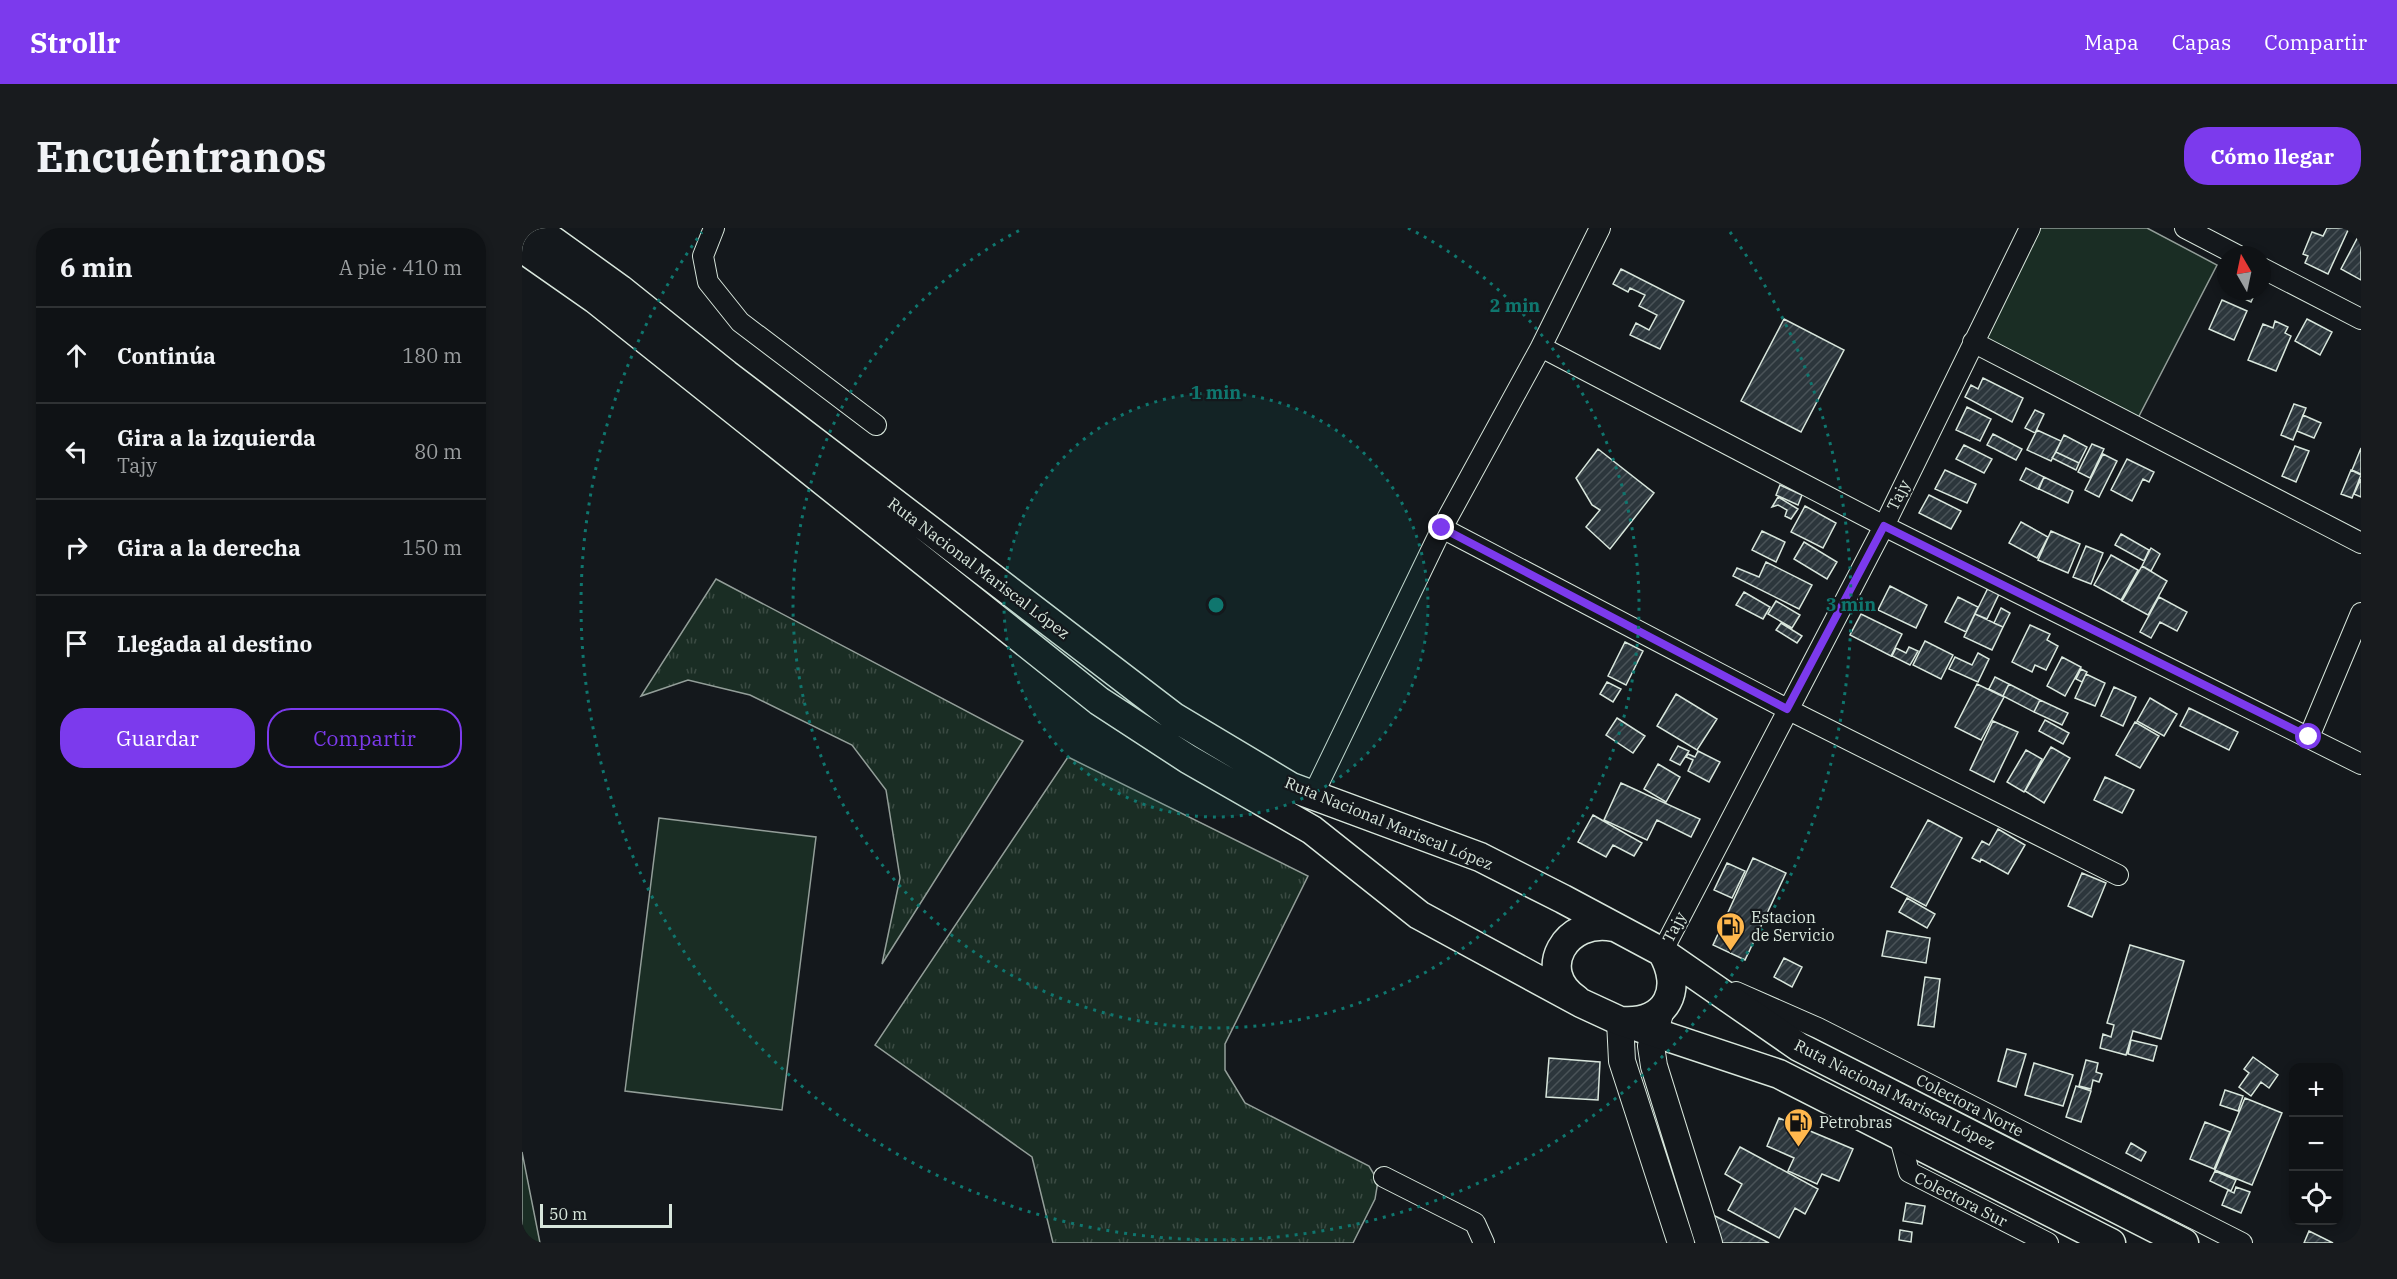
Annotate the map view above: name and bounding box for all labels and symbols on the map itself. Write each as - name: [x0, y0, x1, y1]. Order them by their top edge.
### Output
- north arrow: [2217, 246, 2271, 300]
- text: 2 min: [1490, 294, 1540, 317]
- text: 1 min: [1191, 381, 1241, 404]
- street label: Tajy: [1882, 476, 1914, 514]
- street label: Ruta Nacional Mariscal López: [884, 493, 1074, 643]
- route end: [1428, 514, 1454, 540]
- text: 3 min: [1826, 593, 1876, 616]
- centre of rings: [1206, 595, 1226, 615]
- route start: [2295, 723, 2321, 749]
- street label: Ruta Nacional Mariscal López: [1282, 772, 1496, 874]
- place label: Estacion de Servicio: [1751, 907, 1834, 945]
- street label: Tajy: [1658, 908, 1690, 946]
- fuel station icon: Estacion de Servicio: [1714, 910, 1746, 952]
- street label: Ruta Nacional Mariscal López: [1791, 1035, 1999, 1153]
- street label: Colectora Norte: [1913, 1069, 2027, 1141]
- fuel station icon: Petrobras: [1782, 1106, 1814, 1148]
- place label: Petrobras: [1819, 1112, 1892, 1132]
- street label: Colectora Sur: [1911, 1167, 2011, 1231]
- scale bar: [540, 1201, 672, 1228]

